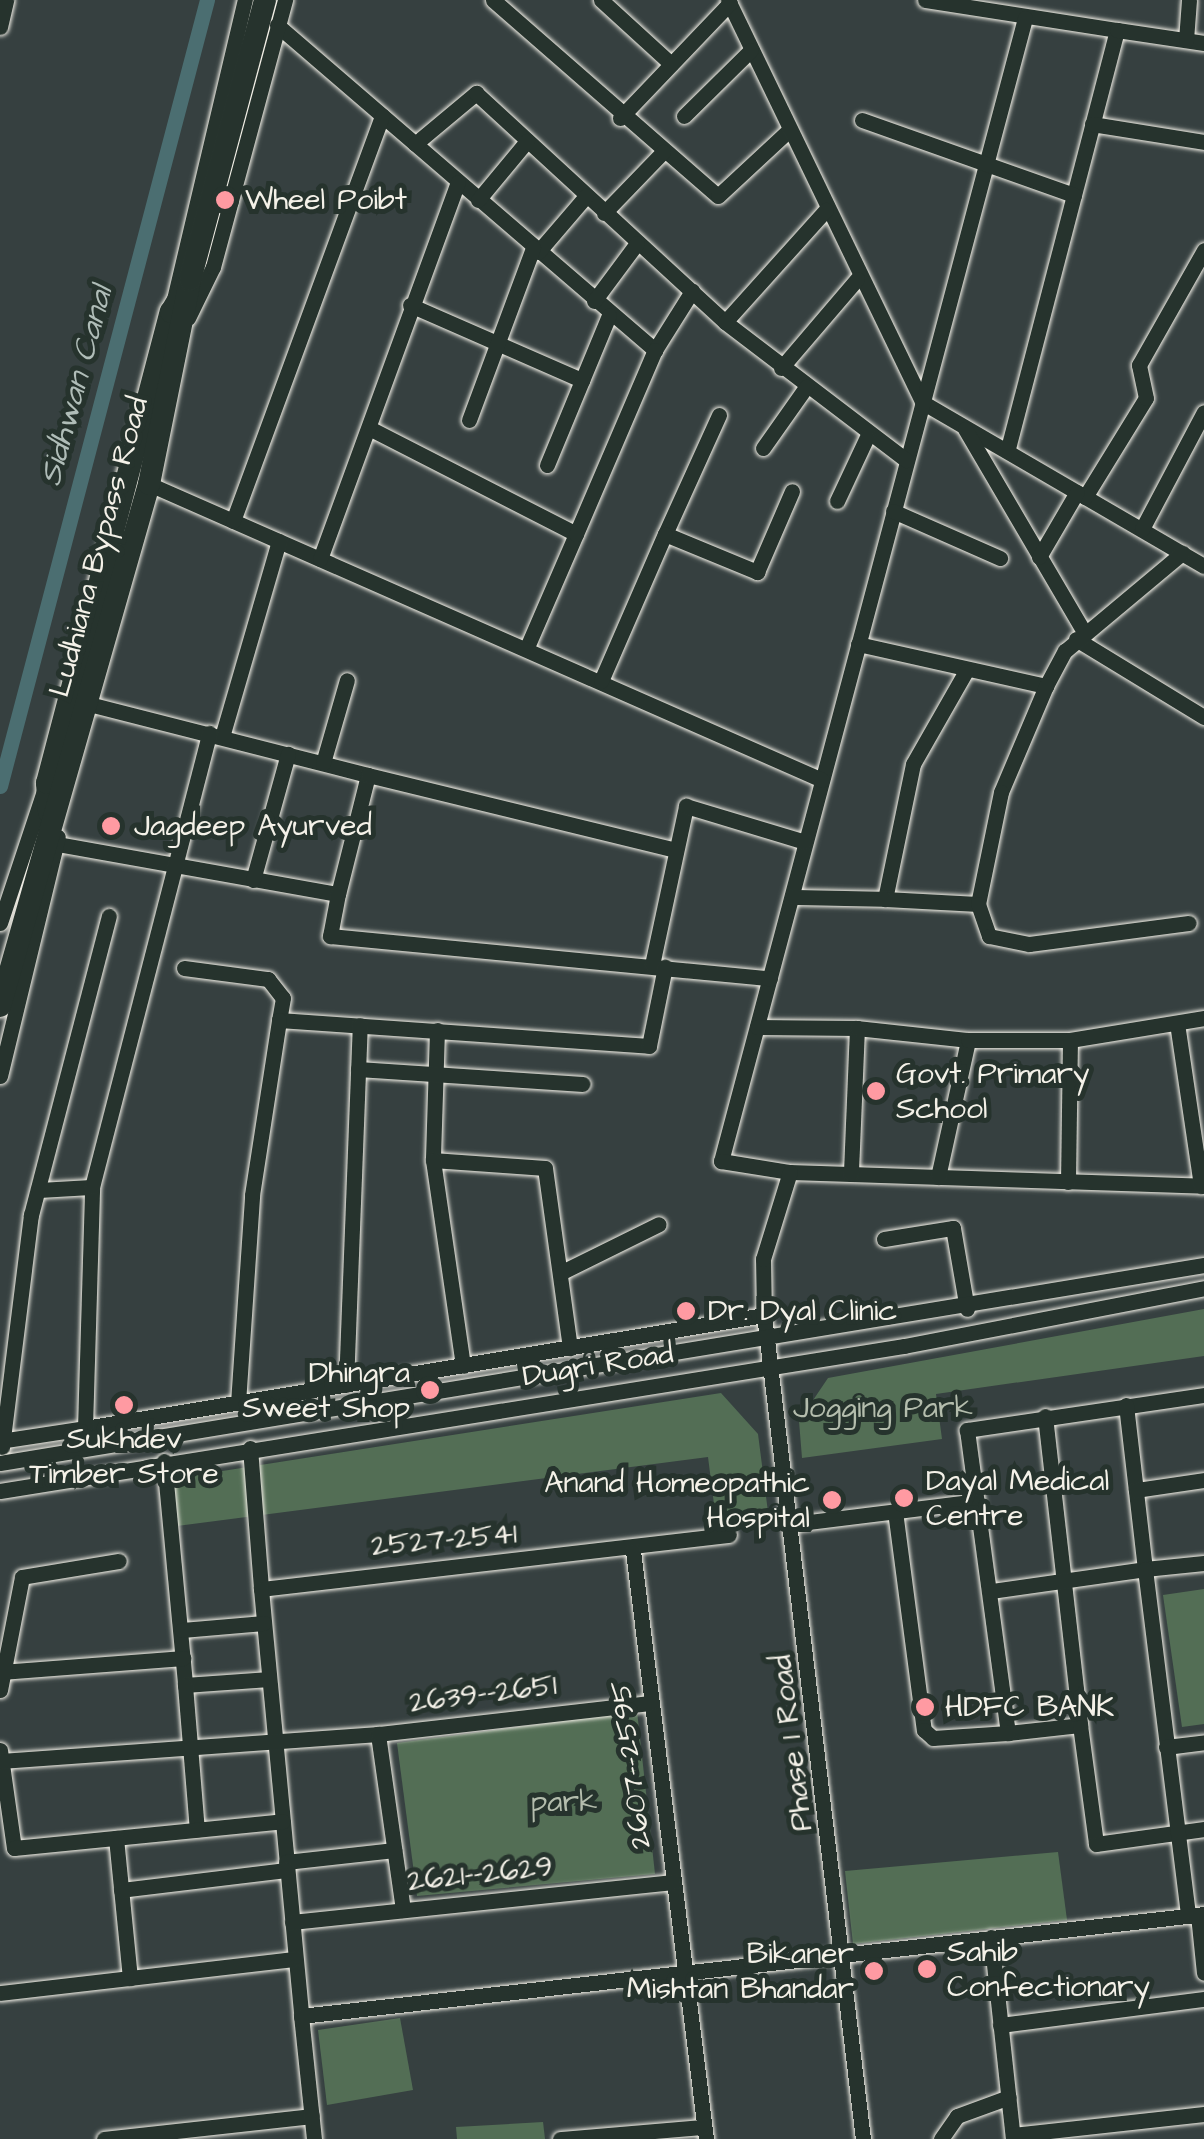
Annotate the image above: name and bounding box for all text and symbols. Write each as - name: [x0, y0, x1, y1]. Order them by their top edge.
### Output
- place label: Wheel Poibt: [245, 182, 407, 218]
- marker: Wheel Poibt: [214, 189, 236, 211]
- water label: Sidhwan Canal: [32, 282, 122, 490]
- street label: Ludhiana Bypass Road: [42, 393, 156, 701]
- place label: Jagdeep Ayurved: [134, 808, 372, 844]
- marker: Jagdeep Ayurved: [98, 813, 124, 839]
- place label: Govt. Primary School: [896, 1056, 1089, 1126]
- marker: Govt. Primary School: [865, 1080, 887, 1102]
- place label: Dr. Dyal Clinic: [708, 1293, 897, 1329]
- marker: Dr. Dyal Clinic: [673, 1298, 699, 1324]
- street label: Dugri Road: [520, 1335, 676, 1395]
- place label: Dhingra Sweet Shop: [242, 1355, 410, 1426]
- marker: Dhingra Sweet Shop: [419, 1379, 441, 1401]
- park label: Jogging Park: [793, 1390, 973, 1426]
- marker: Sukhdev Timber Store: [113, 1394, 135, 1416]
- place label: Sukhdev Timber Store: [29, 1421, 219, 1492]
- place label: Dayal Medical Centre: [926, 1463, 1109, 1534]
- place label: Anand Homeopathic Hospital: [544, 1465, 810, 1536]
- marker: Dayal Medical Centre: [891, 1485, 917, 1511]
- marker: Anand Homeopathic Hospital: [819, 1487, 845, 1513]
- street label: 2527-2541: [370, 1516, 518, 1564]
- street label: Phase 1 Road: [763, 1653, 821, 1833]
- street label: 2639--2651: [407, 1667, 559, 1721]
- street label: 2607--2595: [603, 1679, 659, 1851]
- place label: HDFC BANK: [945, 1689, 1114, 1725]
- marker: HDFC BANK: [914, 1696, 936, 1718]
- park label: park: [531, 1784, 597, 1820]
- street label: 2621--2629: [406, 1848, 554, 1900]
- place label: Sahib Confectionary: [947, 1934, 1150, 2004]
- place label: Bikaner Mishtan Bhandar: [627, 1936, 854, 2006]
- marker: Sahib Confectionary: [916, 1958, 938, 1980]
- marker: Bikaner Mishtan Bhandar: [863, 1960, 885, 1982]

